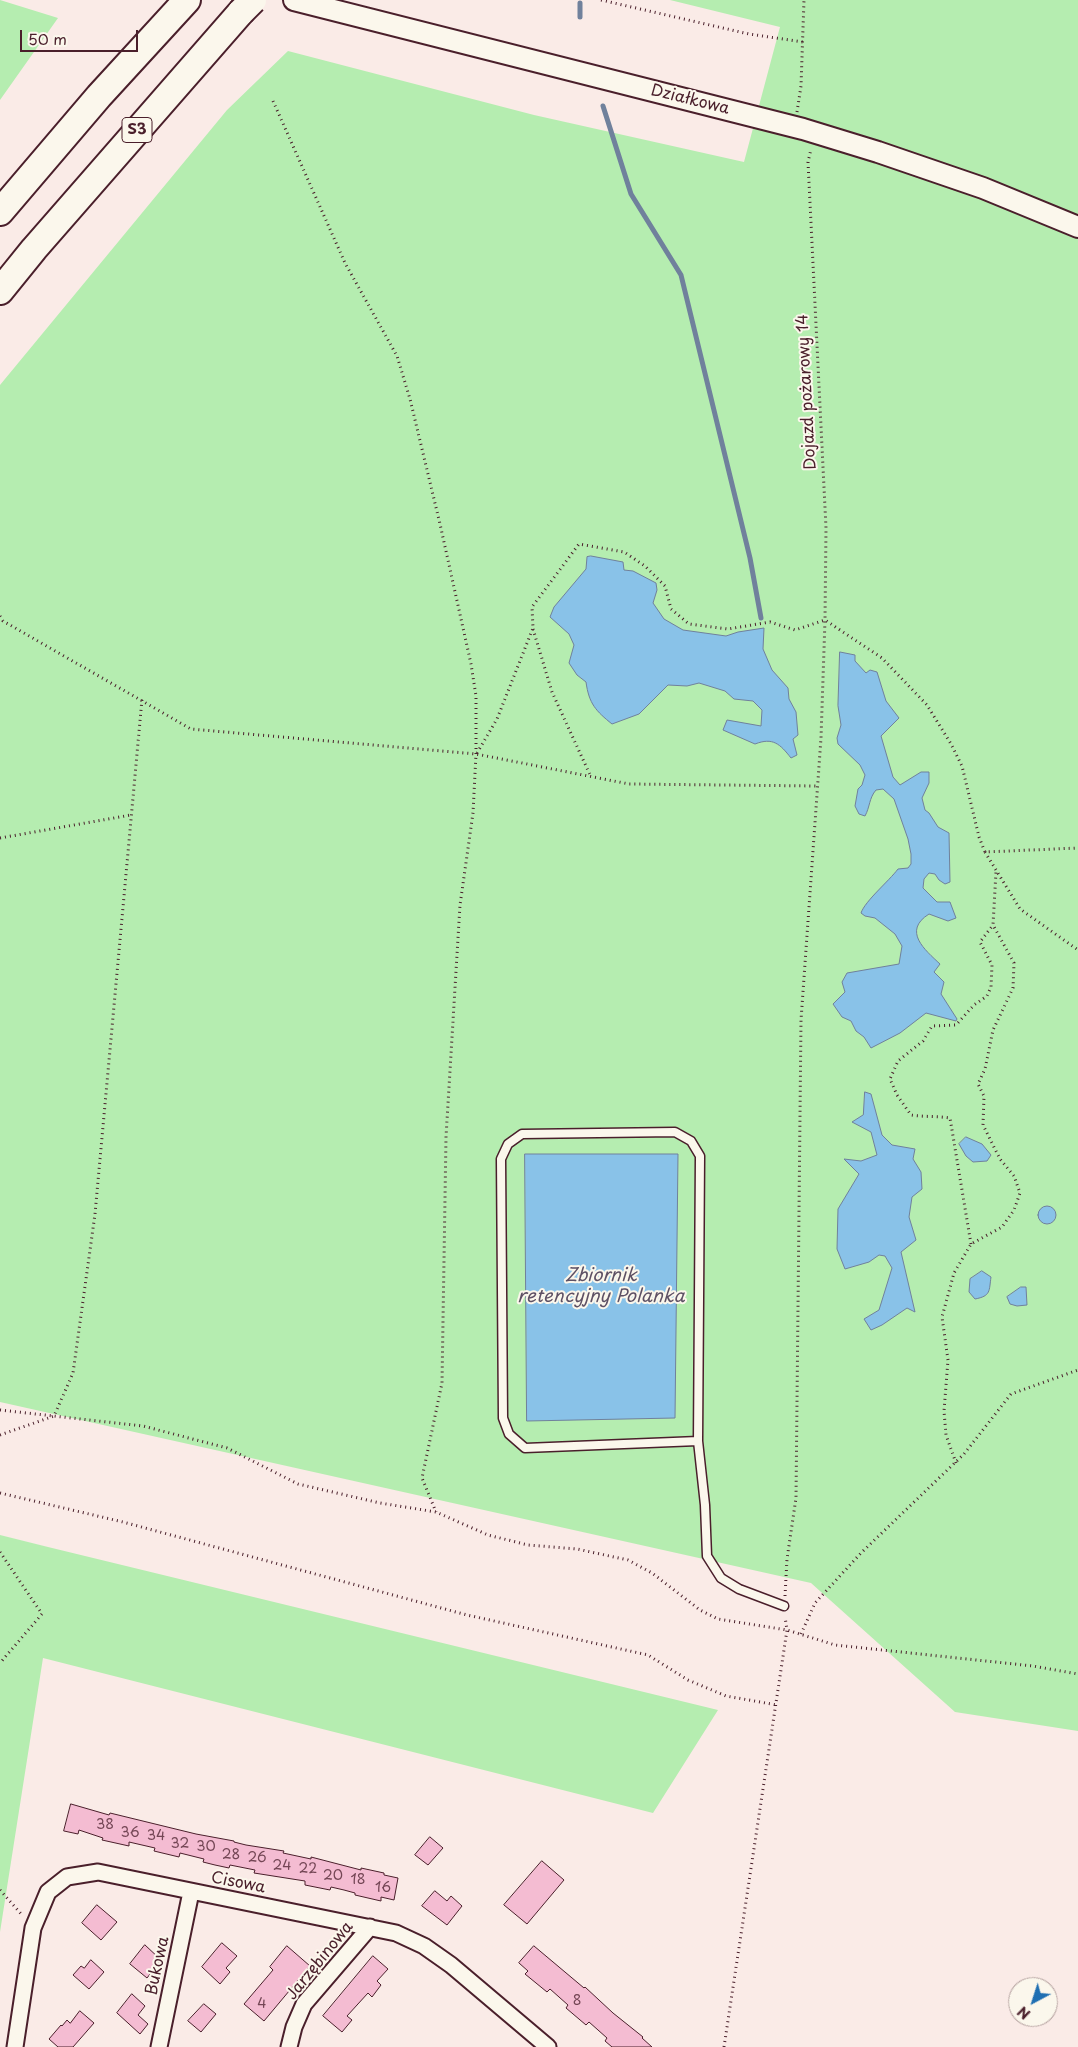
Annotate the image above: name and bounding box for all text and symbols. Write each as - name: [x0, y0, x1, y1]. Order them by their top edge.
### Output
- scale bar: [22, 20, 140, 52]
- text: 50 m: [28, 27, 67, 50]
- street label: Działkowa: [649, 81, 731, 119]
- road number: S3: [122, 118, 152, 142]
- street label: Dojazd pożarowy 14: [793, 314, 821, 470]
- water label: Zbiornik retencyjny Polanka: [517, 1265, 685, 1308]
- house number: 38: [96, 1817, 114, 1833]
- house number: 36: [120, 1825, 140, 1841]
- house number: 34: [147, 1828, 165, 1844]
- house number: 32: [171, 1836, 189, 1852]
- house number: 30: [196, 1839, 216, 1855]
- house number: 28: [222, 1847, 240, 1863]
- house number: 26: [247, 1850, 267, 1866]
- house number: 24: [273, 1858, 291, 1874]
- house number: 22: [299, 1861, 317, 1877]
- street label: Cisowa: [209, 1868, 267, 1898]
- house number: 20: [323, 1868, 343, 1884]
- house number: 18: [350, 1872, 366, 1888]
- house number: 16: [375, 1880, 391, 1896]
- street label: Jarzębinowa: [283, 1918, 357, 2004]
- street label: Bukowa: [142, 1935, 174, 1997]
- north arrow: [1008, 1977, 1058, 2027]
- house number: 8: [573, 1993, 581, 2009]
- house number: 4: [257, 1996, 267, 2012]
- text: N: [1013, 2001, 1035, 2025]

